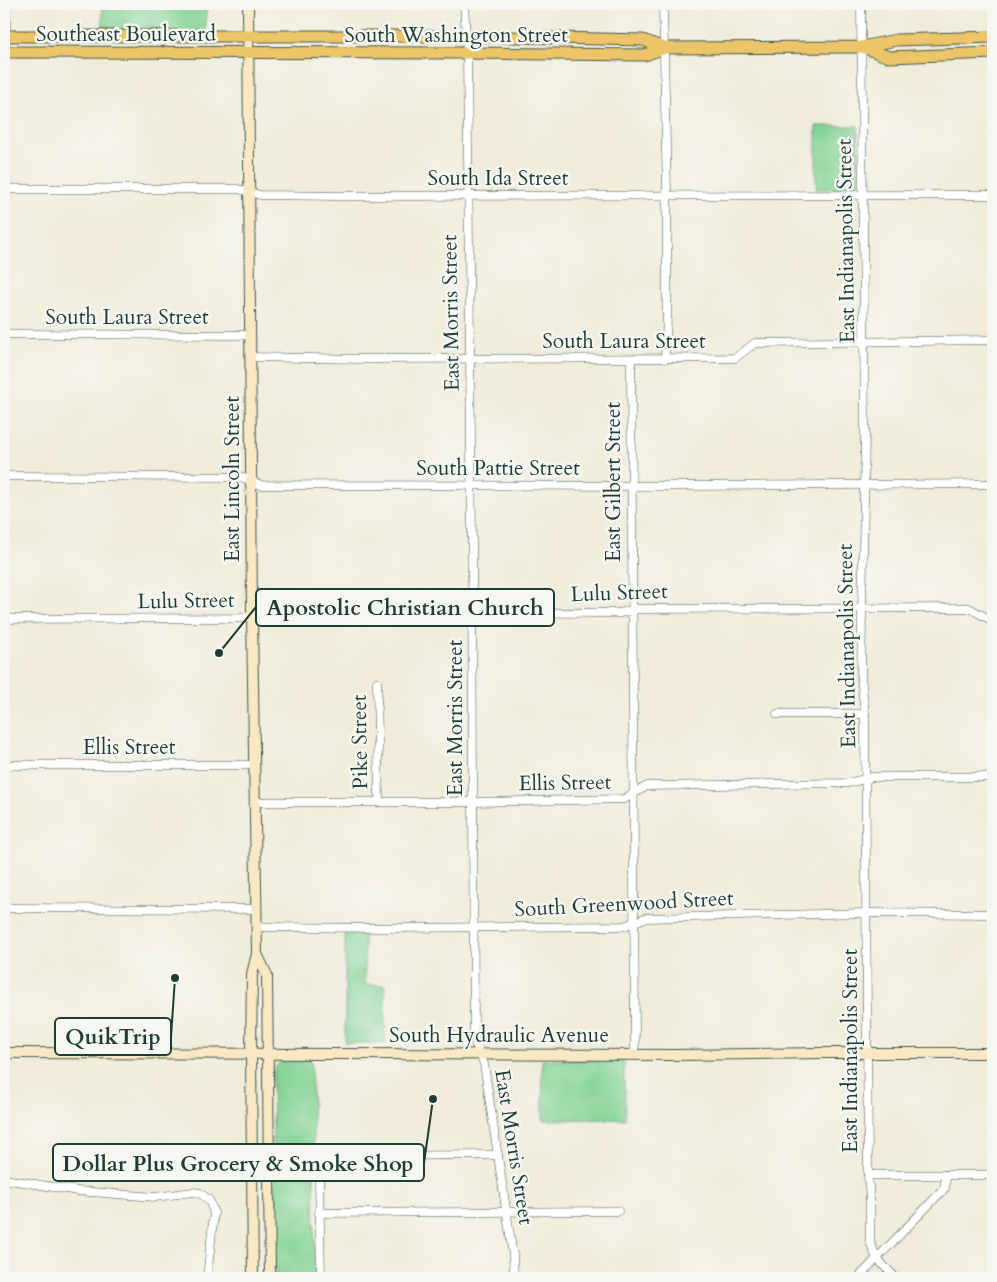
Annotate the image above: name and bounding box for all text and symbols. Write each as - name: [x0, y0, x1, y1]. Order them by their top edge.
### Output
- street label: Southeast Boulevard: [36, 20, 216, 49]
- street label: South Washington Street: [344, 21, 568, 50]
- street label: East Indianapolis Street: [830, 138, 862, 344]
- street label: South Ida Street: [428, 164, 569, 193]
- street label: East Morris Street: [435, 234, 467, 392]
- street label: South Laura Street: [45, 303, 209, 332]
- street label: South Laura Street: [542, 327, 706, 356]
- street label: East Lincoln Street: [218, 396, 247, 562]
- street label: East Gilbert Street: [599, 401, 628, 562]
- street label: South Pattie Street: [416, 454, 580, 483]
- street label: East Indianapolis Street: [831, 543, 863, 749]
- street label: Lulu Street: [570, 577, 668, 609]
- street label: Lulu Street: [137, 586, 235, 616]
- callout: Apostolic Christian Church: [256, 589, 554, 626]
- text: Apostolic Christian Church: [266, 593, 544, 623]
- street label: East Morris Street: [441, 639, 470, 796]
- street label: Pike Street: [345, 694, 375, 790]
- street label: Ellis Street: [83, 733, 176, 762]
- street label: Ellis Street: [518, 768, 612, 798]
- street label: South Greenwood Street: [514, 884, 735, 924]
- street label: East Indianapolis Street: [836, 948, 865, 1153]
- callout: QuikTrip: [55, 1018, 171, 1055]
- street label: South Hydraulic Avenue: [389, 1021, 609, 1050]
- text: QuikTrip: [65, 1022, 161, 1052]
- street label: East Morris Street: [487, 1067, 541, 1227]
- callout: Dollar Plus Grocery & Smoke Shop: [53, 1144, 424, 1181]
- text: Dollar Plus Grocery & Smoke Shop: [62, 1149, 414, 1179]

